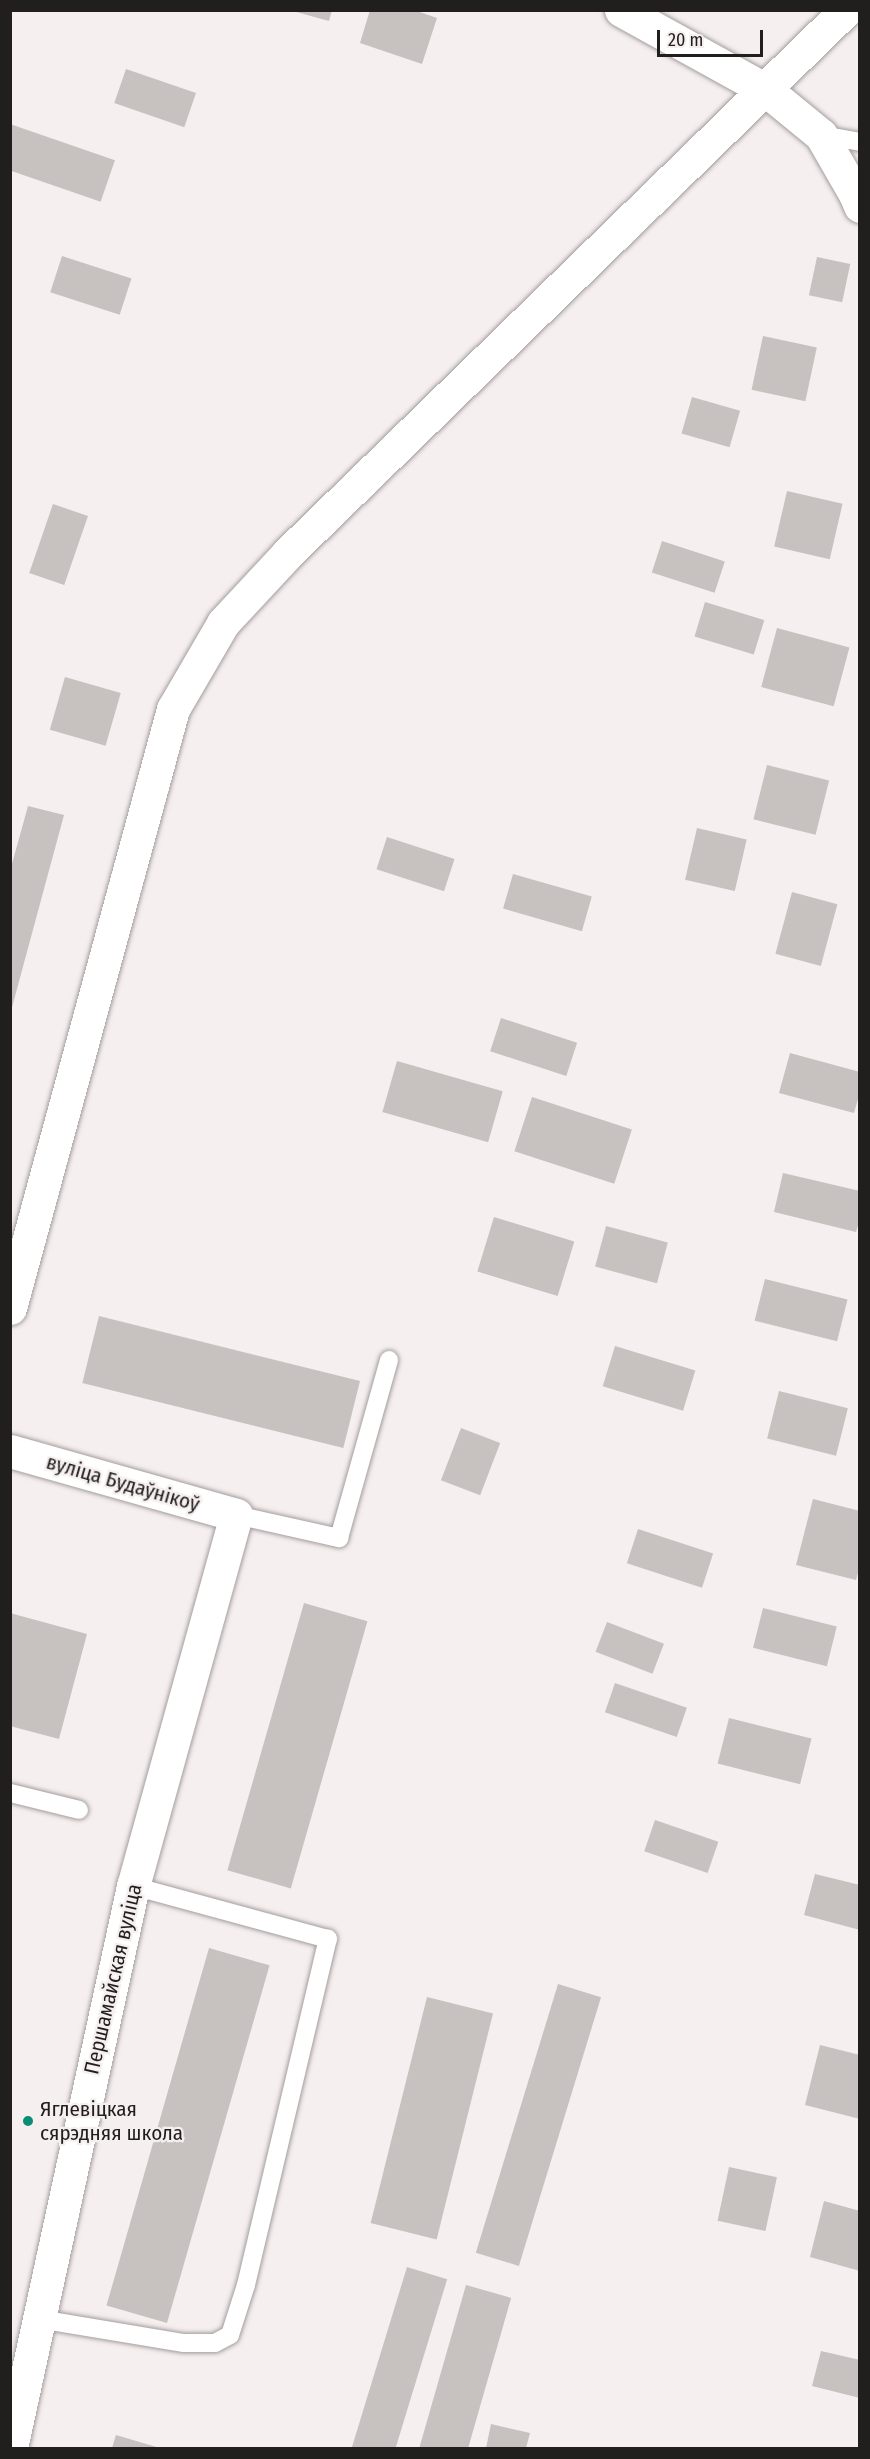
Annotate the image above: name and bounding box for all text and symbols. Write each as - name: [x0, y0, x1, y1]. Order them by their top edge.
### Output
- scale bar: [660, 18, 766, 56]
- text: 20 m: [668, 29, 703, 51]
- street label: вуліца Будаўнікоў: [43, 1449, 203, 1517]
- street label: Першамайская вуліца: [79, 1881, 147, 2077]
- place label: Яглевіцкая сярэдняя школа: [40, 2096, 183, 2146]
- marker: Яглевіцкая сярэдняя школа: [21, 2114, 35, 2128]

